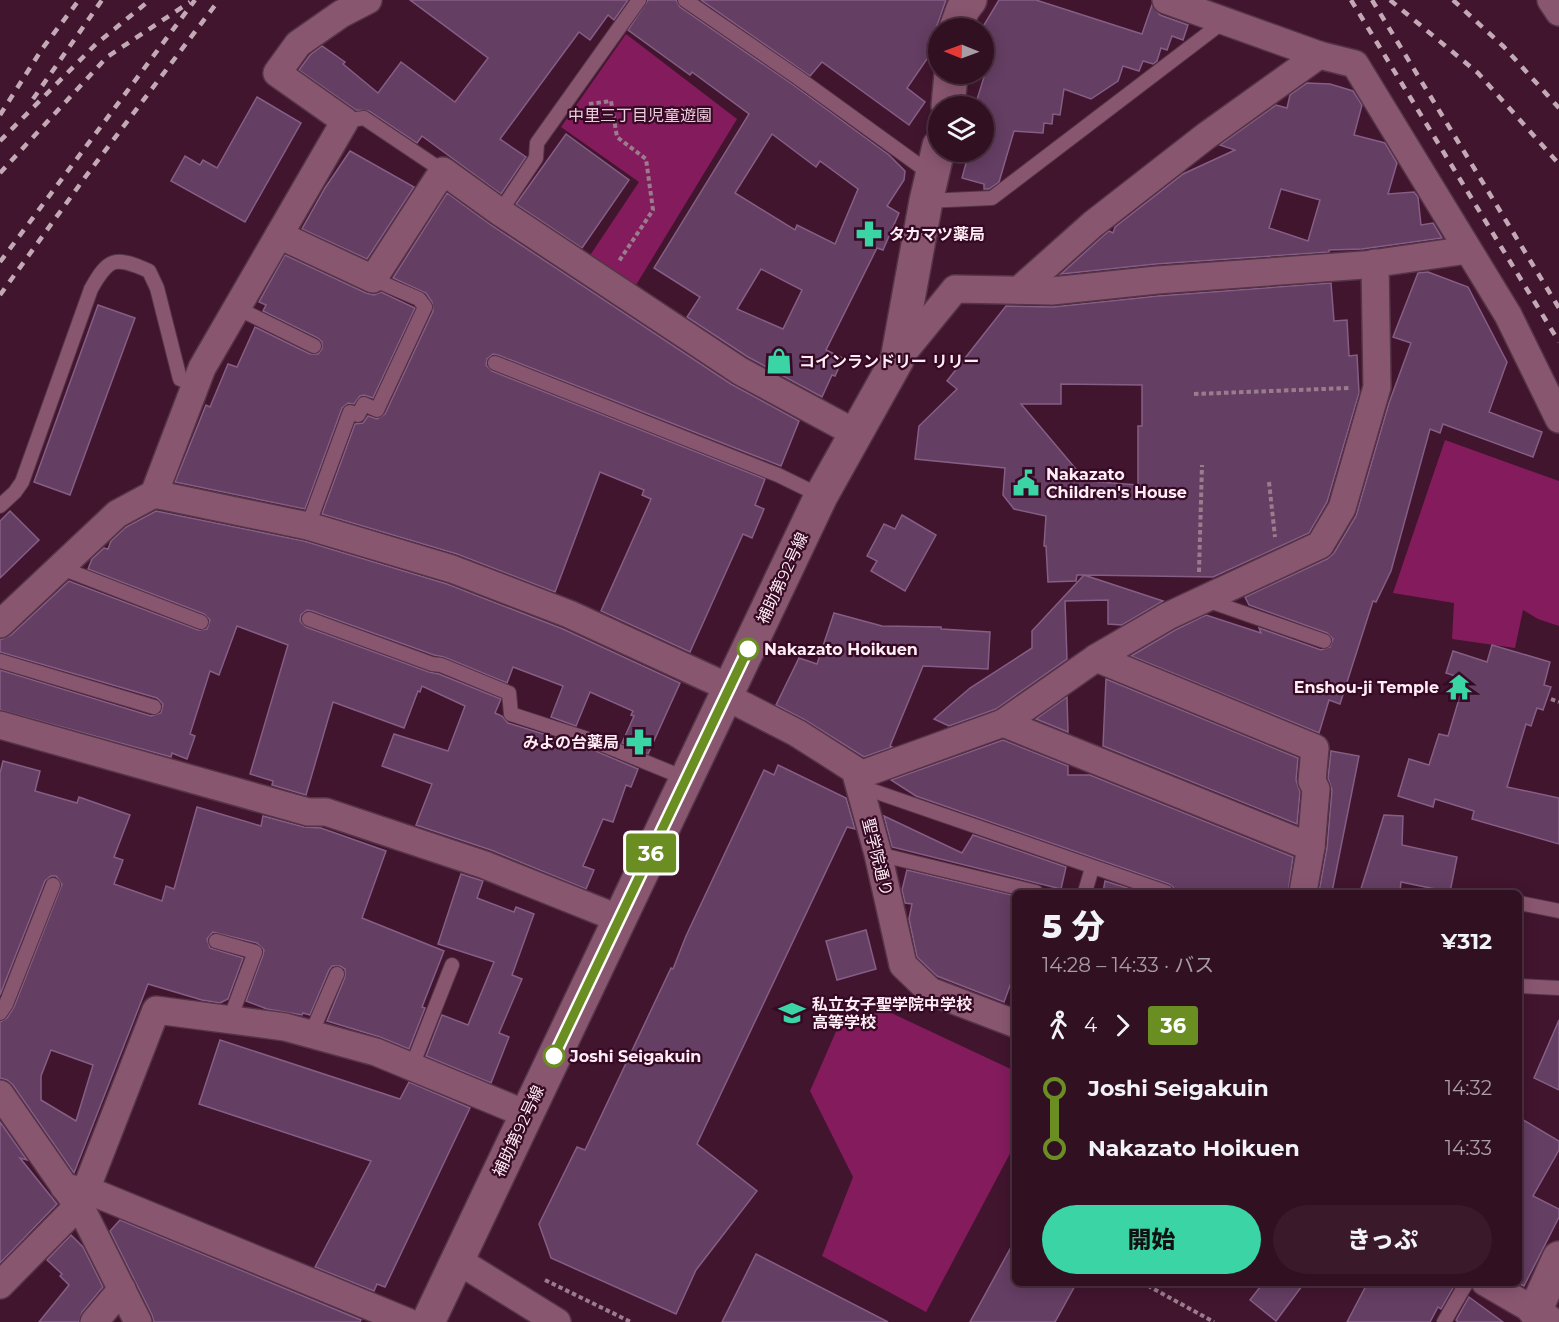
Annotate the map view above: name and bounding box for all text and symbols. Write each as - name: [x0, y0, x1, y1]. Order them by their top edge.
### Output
- north arrow: [928, 18, 994, 84]
- map controls: [928, 18, 994, 162]
- button: layers: [928, 96, 994, 162]
- park label: 中里三丁目児童遊園: [568, 106, 712, 125]
- pharmacy icon: タカマツ薬局: [854, 219, 884, 249]
- place label: タカマツ薬局: [889, 225, 985, 244]
- shop icon: コインランドリー リリー: [764, 346, 794, 376]
- place label: コインランドリー リリー: [799, 352, 980, 371]
- place label: Nakazato Children's House: [1046, 465, 1187, 502]
- public building icon: Nakazato Children's House: [1011, 468, 1041, 498]
- street label: 補助第92号線: [753, 529, 812, 627]
- marker: Nakazato Hoikuen: [737, 638, 759, 660]
- place label: Nakazato Hoikuen: [764, 640, 918, 659]
- temple icon: Enshou-ji Temple: [1444, 672, 1474, 702]
- place label: Enshou-ji Temple: [1294, 678, 1439, 697]
- pharmacy icon: みよの台薬局: [624, 727, 654, 757]
- place label: みよの台薬局: [523, 733, 619, 752]
- street label: 聖学院通り: [859, 816, 896, 898]
- line badge: 36: [624, 834, 678, 872]
- text: 36: [638, 841, 664, 866]
- text: 5 分: [1042, 906, 1105, 946]
- text: ¥312: [1441, 928, 1492, 955]
- text: 14:28 – 14:33 · バス: [1042, 953, 1214, 977]
- place label: 私立女子聖学院中学校 高等学校: [812, 995, 972, 1032]
- school or university icon: 私立女子聖学院中学校 高等学校: [777, 998, 807, 1028]
- icon: walk: [1042, 1009, 1075, 1042]
- icon: forward: [1106, 1009, 1139, 1042]
- text: 4: [1084, 1013, 1097, 1037]
- text: 36: [1160, 1013, 1186, 1038]
- marker: Joshi Seigakuin: [543, 1045, 565, 1067]
- place label: Joshi Seigakuin: [569, 1047, 701, 1066]
- text: Joshi Seigakuin: [1088, 1075, 1269, 1102]
- text: 14:32: [1445, 1076, 1492, 1100]
- street label: 補助第92号線: [489, 1082, 548, 1180]
- text: Nakazato Hoikuen: [1088, 1135, 1300, 1162]
- text: 14:33: [1445, 1136, 1492, 1160]
- button: 開始: [1042, 1205, 1261, 1274]
- button: きっぷ: [1273, 1205, 1492, 1274]

